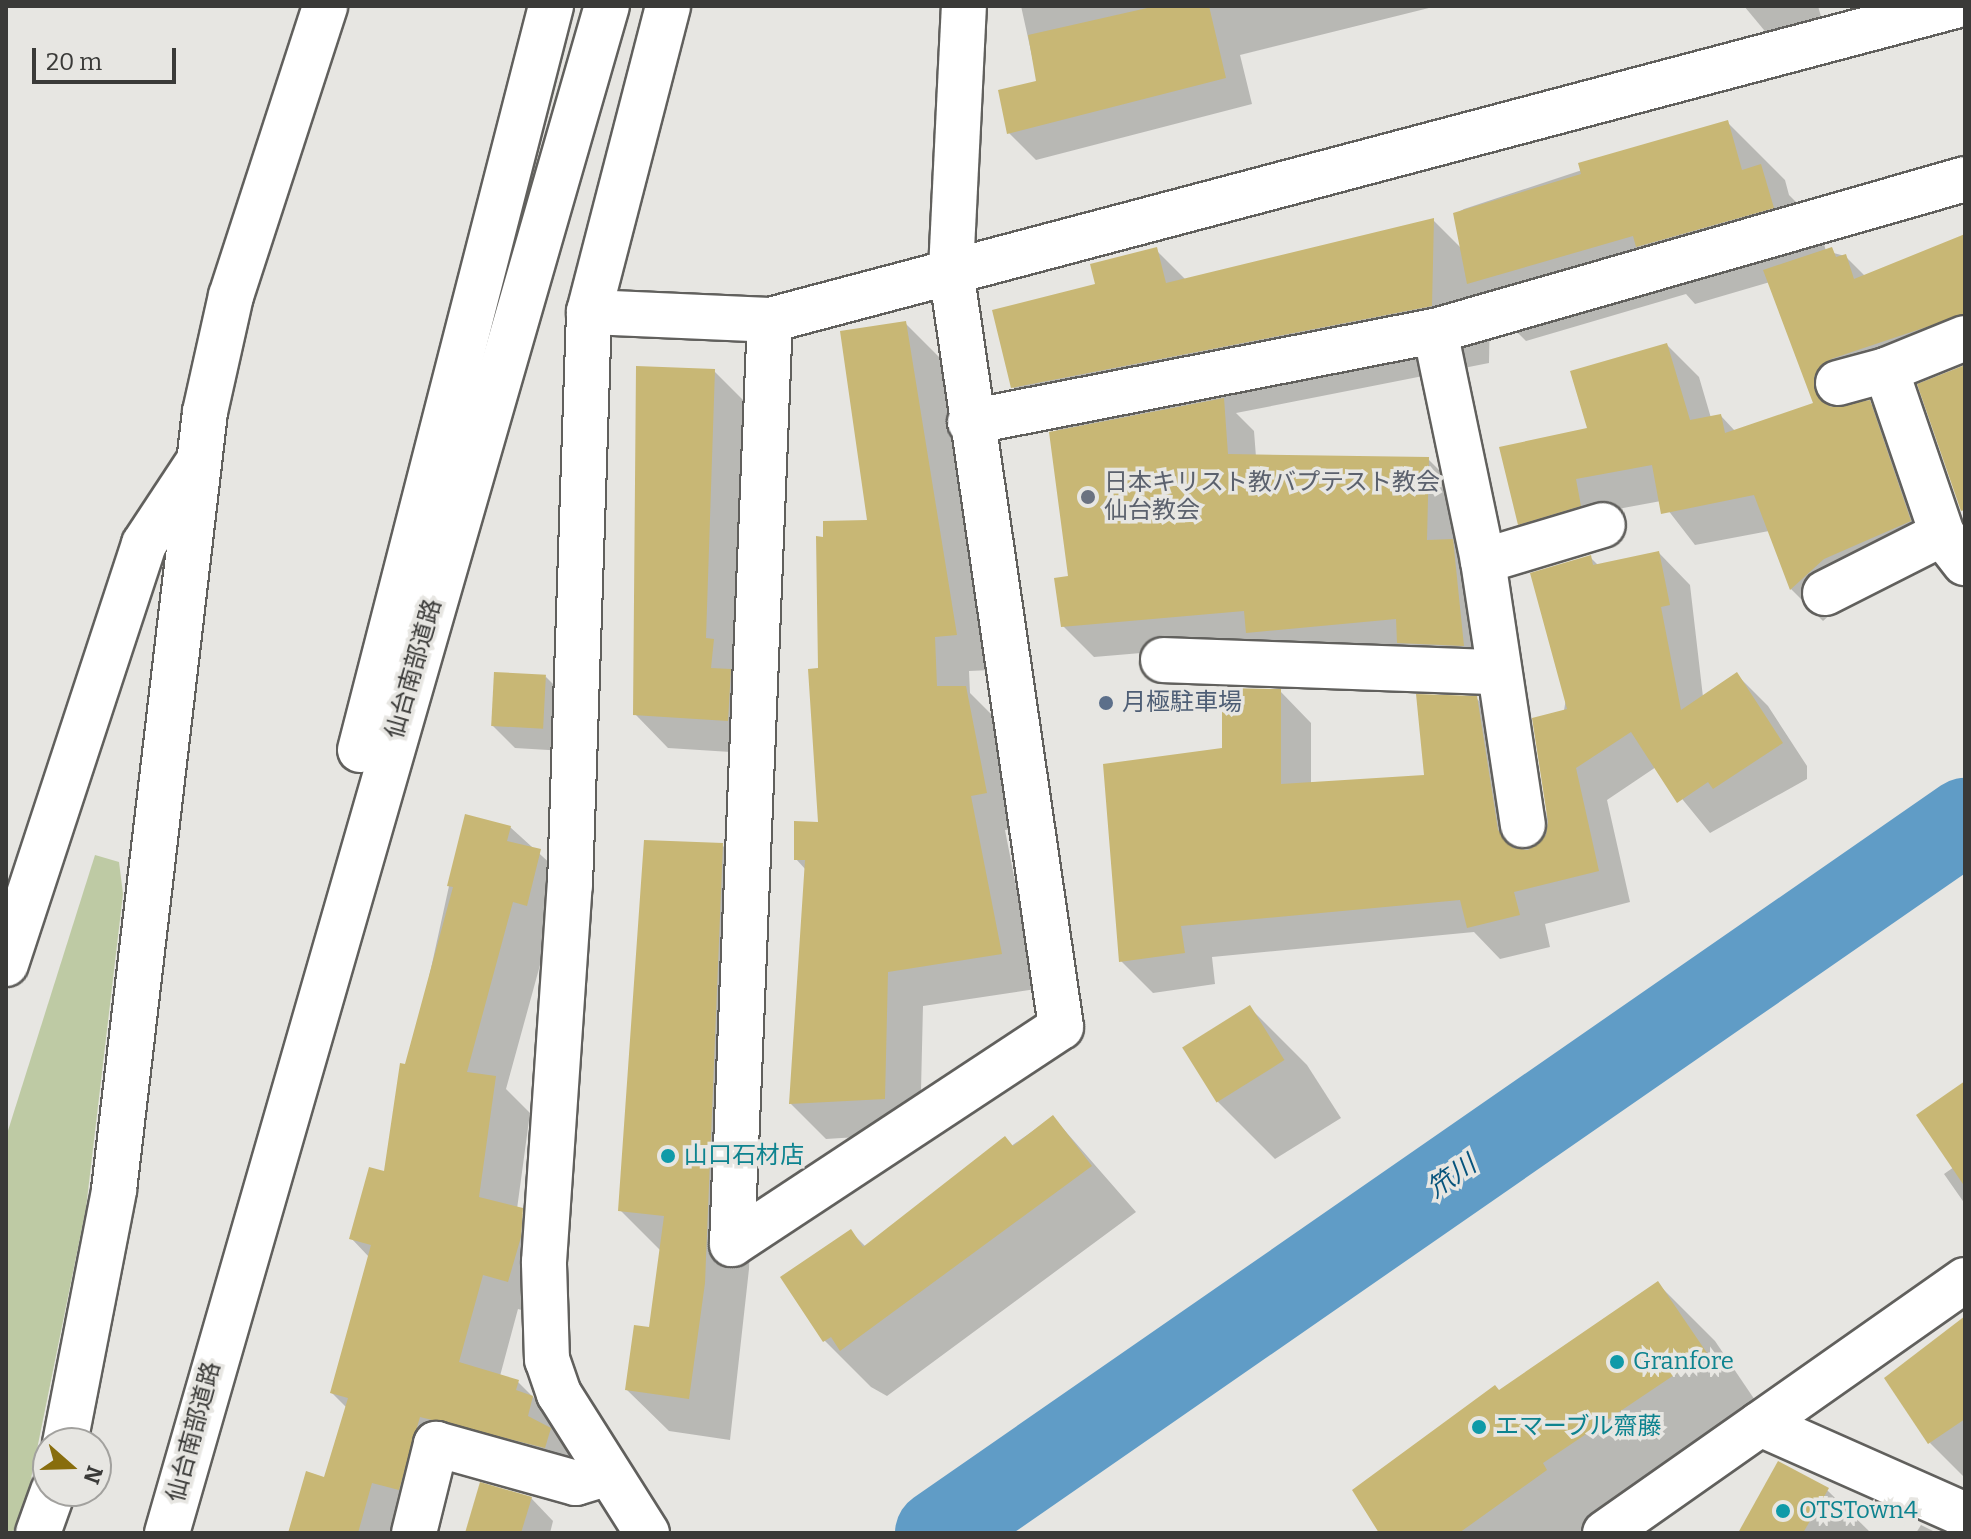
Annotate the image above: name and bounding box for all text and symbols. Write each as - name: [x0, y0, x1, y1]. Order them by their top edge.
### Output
- scale bar: [36, 32, 180, 82]
- text: 20 m: [46, 48, 102, 76]
- place label: 日本キリスト教バプテスト教会 仙台教会: [1104, 469, 1440, 525]
- marker: 日本キリスト教バプテスト教会 仙台教会: [1079, 488, 1097, 506]
- street label: 仙台南部道路: [380, 596, 448, 742]
- place label: 月極駐車場: [1122, 689, 1242, 717]
- marker: 月極駐車場: [1097, 694, 1115, 712]
- place label: 山口石材店: [684, 1142, 804, 1170]
- marker: 山口石材店: [659, 1147, 677, 1165]
- water label: 笊川: [1422, 1149, 1482, 1205]
- place label: Granfore: [1633, 1348, 1734, 1376]
- marker: Granfore: [1608, 1353, 1626, 1371]
- street label: 仙台南部道路: [161, 1359, 227, 1505]
- place label: エマーブル齋藤: [1495, 1413, 1663, 1441]
- marker: エマーブル齋藤: [1470, 1418, 1488, 1436]
- north arrow: [32, 1427, 112, 1507]
- text: N: [78, 1462, 109, 1487]
- place label: OTSTown4: [1799, 1497, 1918, 1525]
- marker: OTSTown4: [1774, 1502, 1792, 1520]

